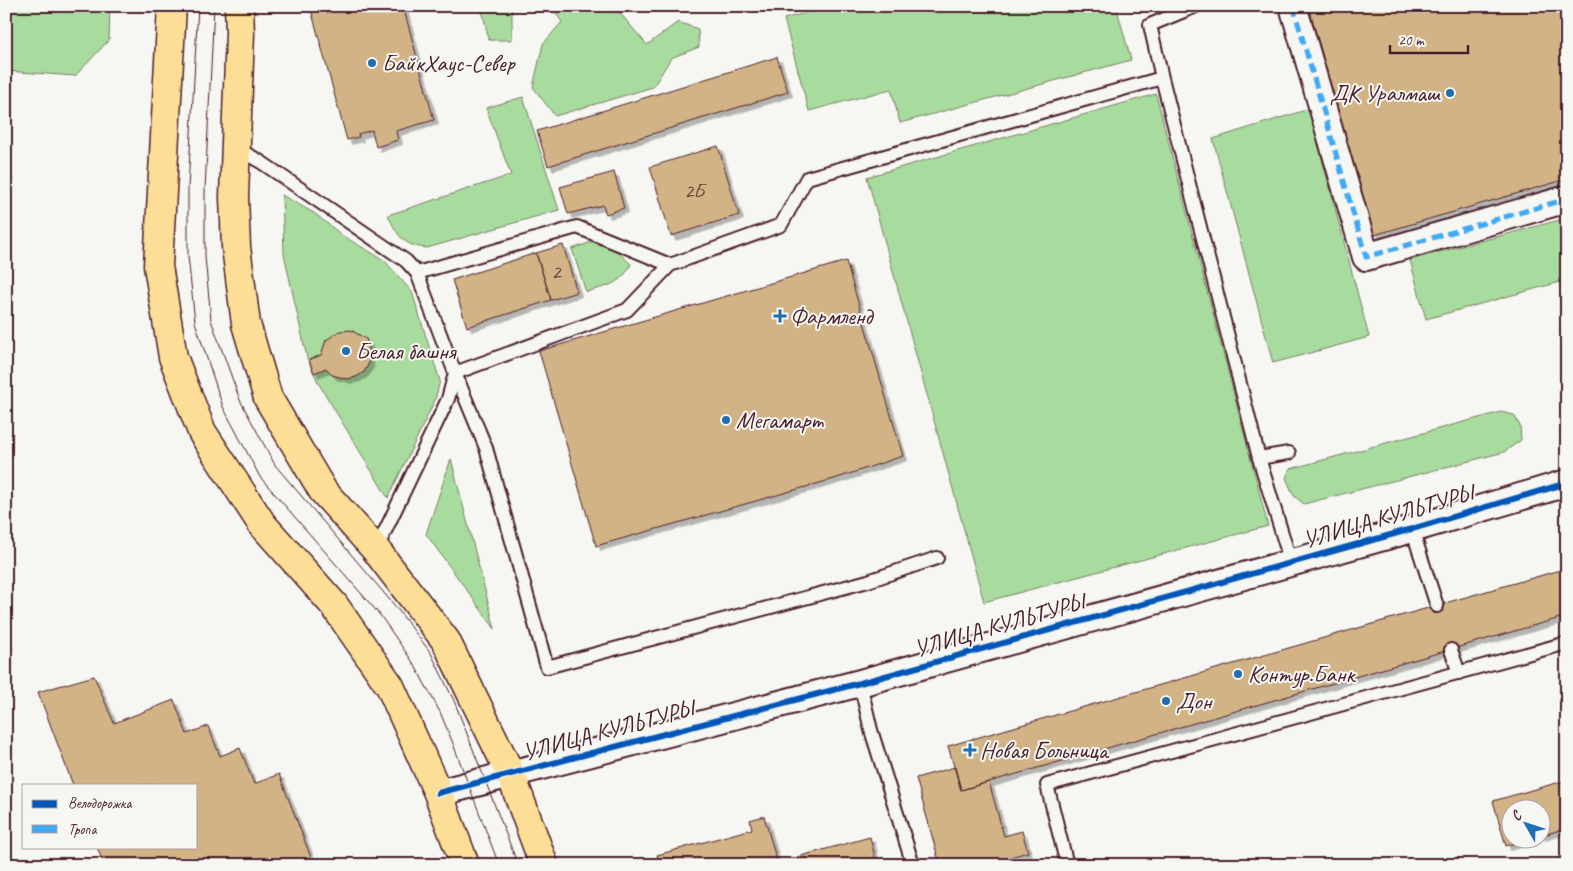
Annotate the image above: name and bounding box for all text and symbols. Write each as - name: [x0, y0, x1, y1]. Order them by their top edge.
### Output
- scale bar: [1390, 22, 1468, 54]
- text: 20 m: [1398, 31, 1425, 50]
- place label: БайкХаус-Север: [382, 48, 516, 78]
- marker: БайкХаус-Север: [366, 57, 378, 69]
- place label: ДК Уралмаш: [1330, 78, 1441, 108]
- marker: ДК Уралмаш: [1444, 87, 1456, 99]
- house number: 2Б: [684, 178, 707, 204]
- house number: 2: [551, 259, 562, 285]
- place label: Фармленд: [790, 301, 875, 331]
- marker: Фармленд: [774, 310, 786, 322]
- place label: Белая башня: [356, 336, 457, 366]
- marker: Белая башня: [340, 345, 352, 357]
- place label: Мегамарт: [736, 405, 824, 435]
- marker: Мегамарт: [720, 414, 732, 426]
- street label: УЛИЦА КУЛЬТУРЫ: [1299, 476, 1481, 555]
- street label: УЛИЦА КУЛЬТУРЫ: [910, 585, 1092, 664]
- place label: Контур.Банк: [1248, 659, 1357, 689]
- marker: Контур.Банк: [1232, 668, 1244, 680]
- place label: Дон: [1176, 686, 1214, 716]
- street label: УЛИЦА КУЛЬТУРЫ: [519, 692, 701, 767]
- marker: Дон: [1160, 695, 1172, 707]
- place label: Новая Больница: [980, 735, 1110, 765]
- marker: Новая Больница: [964, 744, 976, 756]
- legend: [22, 784, 198, 848]
- text: Велодорожка: [68, 794, 132, 813]
- north arrow: [1500, 798, 1550, 848]
- text: С: [1508, 806, 1526, 824]
- text: Тропа: [68, 820, 97, 839]

